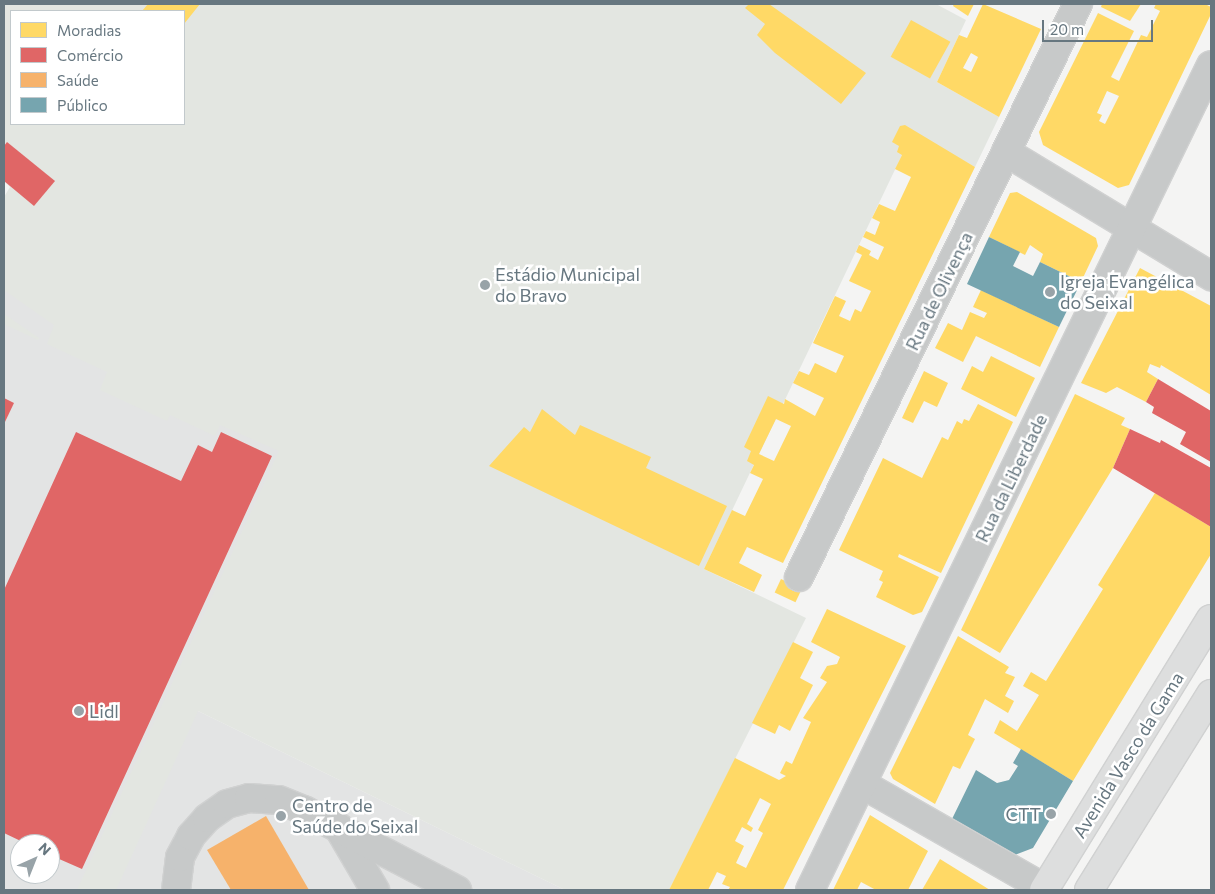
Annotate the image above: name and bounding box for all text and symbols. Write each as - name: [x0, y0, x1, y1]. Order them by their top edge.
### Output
- legend: [10, 10, 185, 125]
- scale bar: [1045, 10, 1156, 42]
- text: 20 m: [1050, 20, 1084, 38]
- text: Moradias: [57, 21, 121, 39]
- text: Comércio: [57, 46, 123, 64]
- text: Saúde: [57, 71, 99, 89]
- text: Público: [57, 96, 108, 114]
- street label: Rua de Olivença: [901, 228, 977, 354]
- place label: Estádio Municipal do Bravo: [495, 264, 640, 306]
- place label: Igreja Evangélica do Seixal: [1060, 271, 1194, 314]
- marker: Estádio Municipal do Bravo: [479, 279, 491, 291]
- marker: Igreja Evangélica do Seixal: [1044, 286, 1056, 298]
- street label: Rua da Liberdade: [971, 410, 1051, 546]
- street label: Avenida Vasco da Gama: [1068, 668, 1188, 842]
- place label: Lidl: [89, 700, 119, 722]
- marker: Lidl: [73, 705, 85, 717]
- place label: Centro de Saúde do Seixal: [292, 795, 418, 838]
- place label: CTT: [1006, 803, 1041, 825]
- marker: CTT: [1045, 808, 1057, 820]
- marker: Centro de Saúde do Seixal: [274, 809, 288, 823]
- north arrow: [10, 834, 60, 884]
- text: N: [35, 839, 55, 858]

